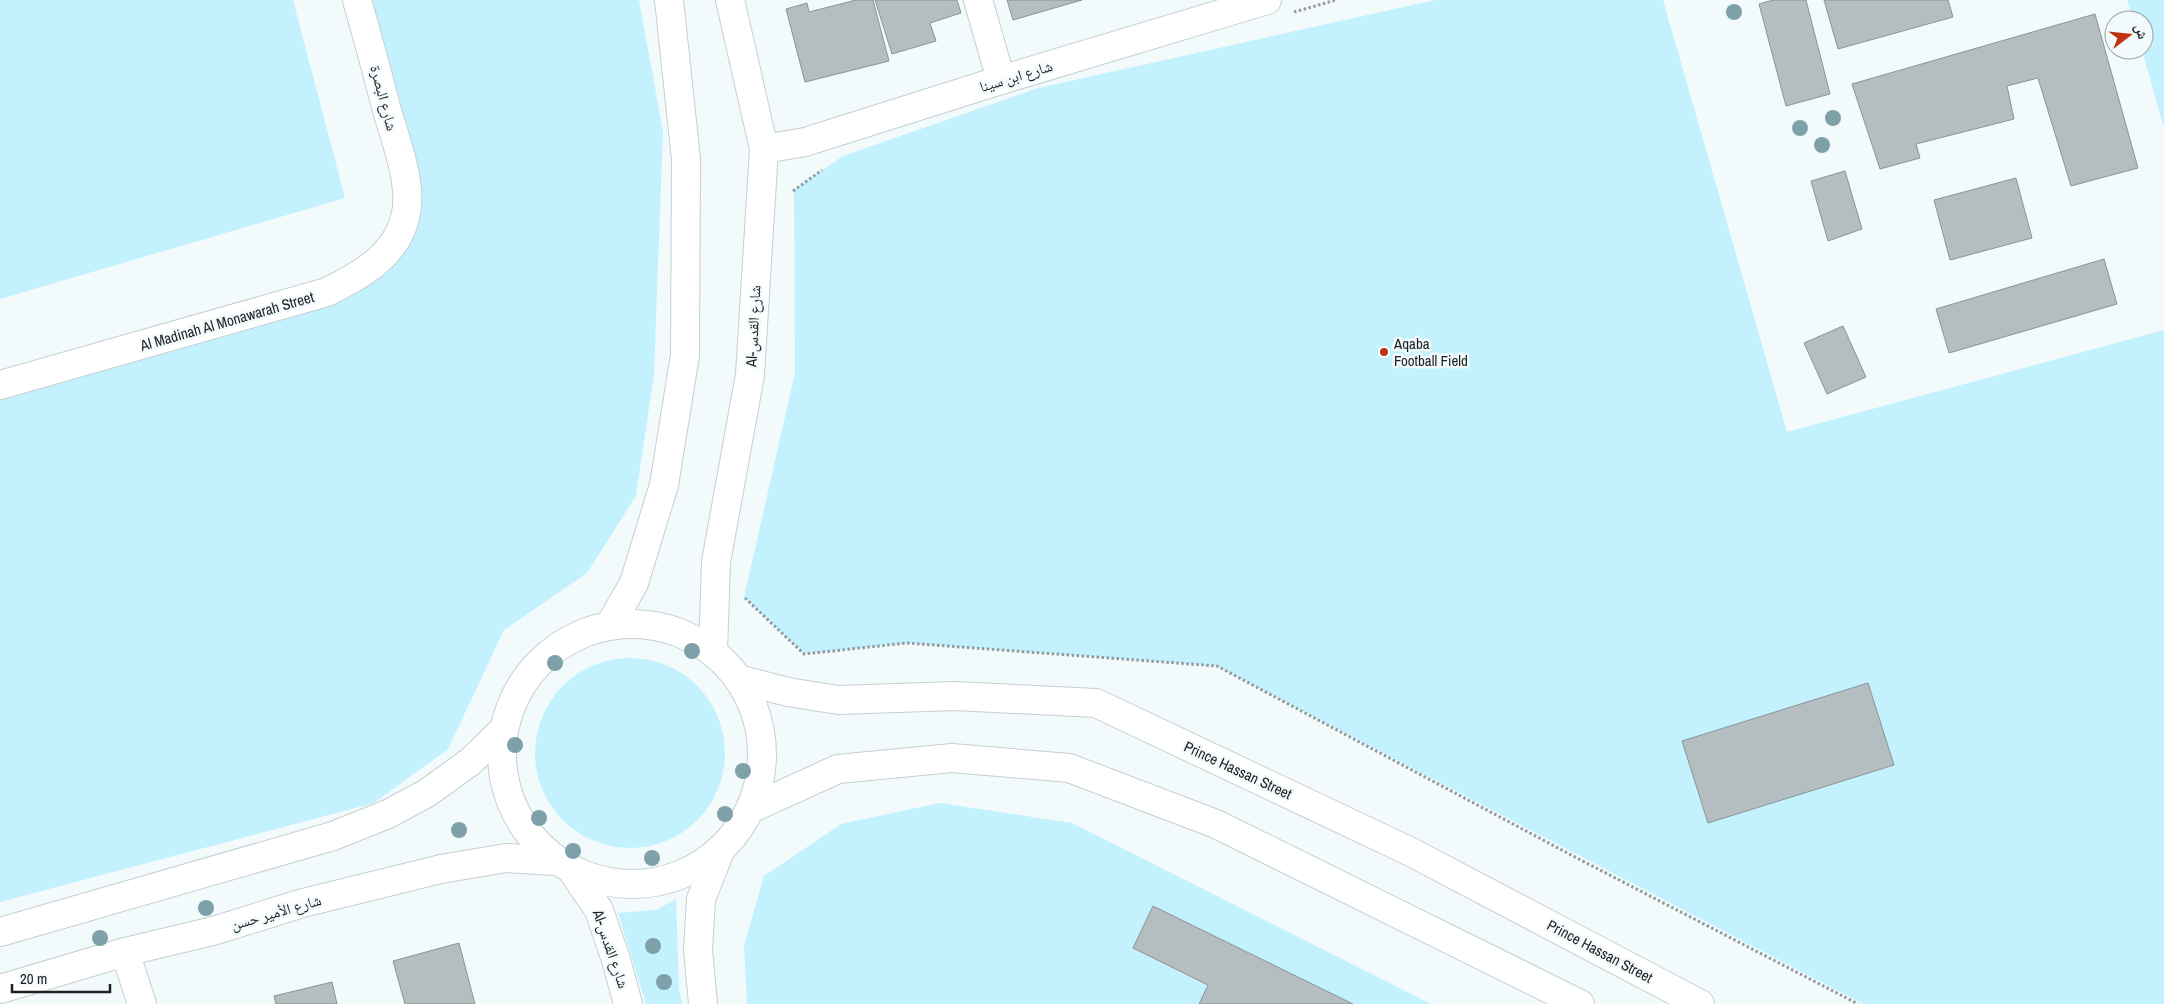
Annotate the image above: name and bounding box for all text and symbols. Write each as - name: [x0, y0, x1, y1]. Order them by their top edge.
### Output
- north arrow: [2104, 10, 2154, 60]
- text: ش: [2131, 22, 2152, 41]
- street label: شارع ابن سينا: [977, 55, 1055, 97]
- street label: شارع البصرة: [365, 63, 403, 133]
- street label: Al-شارع القدس: [740, 284, 766, 368]
- street label: Al Madinah Al Monawarah Street: [137, 286, 317, 356]
- place label: Aqaba Football Field: [1393, 333, 1468, 371]
- marker: Aqaba Football Field: [1378, 346, 1390, 358]
- street label: Prince Hassan Street: [1181, 736, 1296, 804]
- street label: شارع الأمير حسن: [228, 889, 324, 935]
- street label: Al-شارع القدس: [587, 906, 634, 991]
- street label: Prince Hassan Street: [1543, 914, 1657, 988]
- scale bar: [12, 962, 110, 994]
- text: 20 m: [20, 968, 47, 989]

